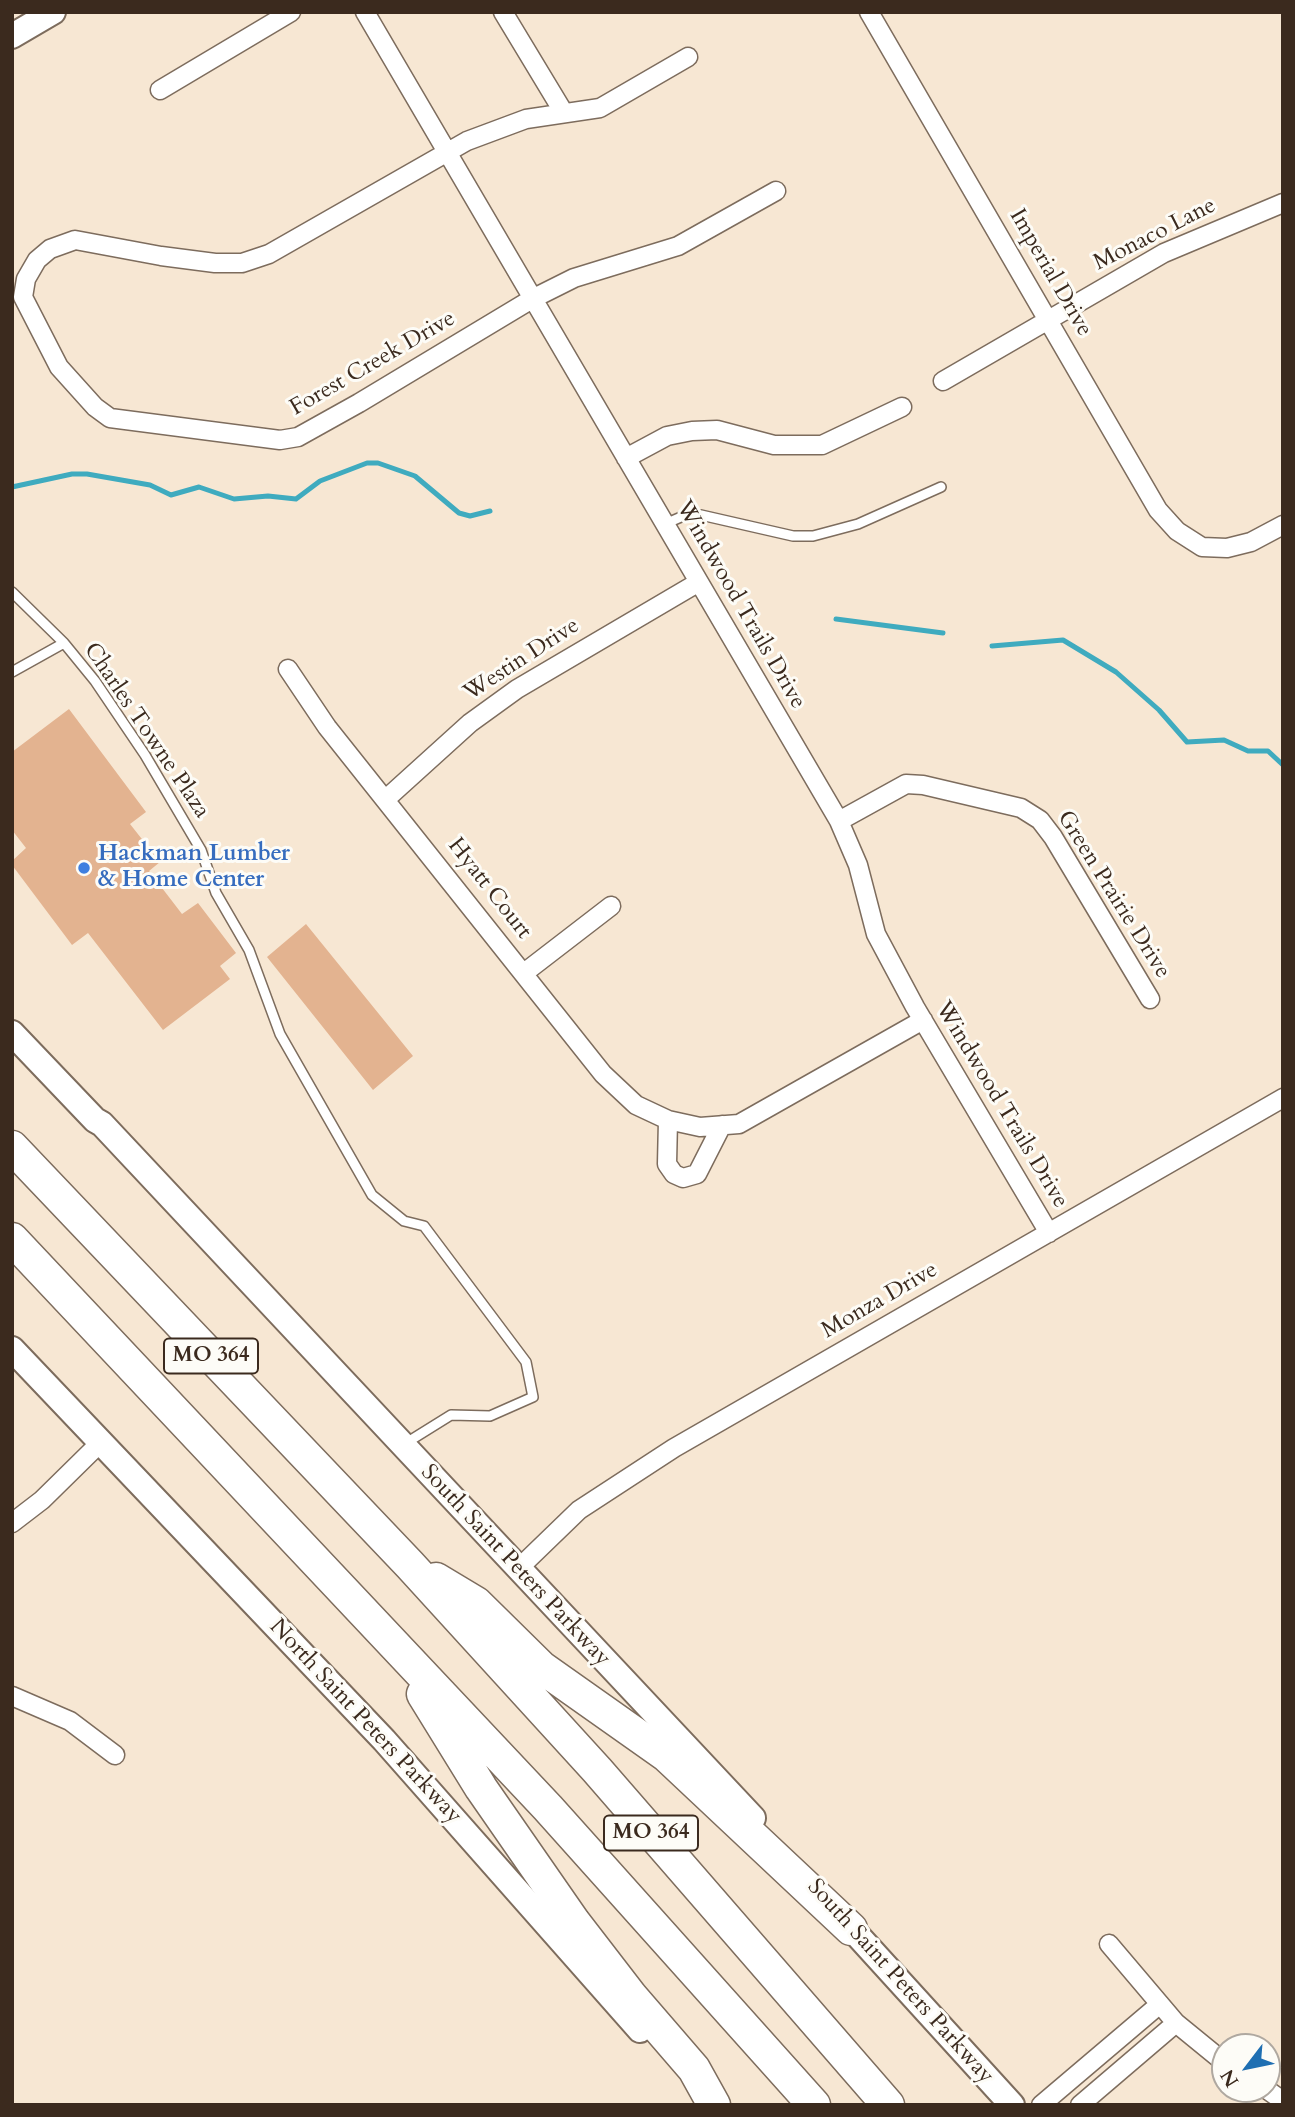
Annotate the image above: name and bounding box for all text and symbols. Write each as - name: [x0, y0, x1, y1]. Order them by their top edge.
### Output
- street label: Monaco Lane: [1089, 192, 1221, 278]
- street label: Imperial Drive: [1002, 204, 1098, 342]
- street label: Forest Creek Drive: [285, 305, 461, 423]
- street label: Windwood Trails Drive: [669, 496, 811, 714]
- street label: Westin Drive: [459, 612, 585, 708]
- street label: Charles Towne Plaza: [77, 638, 215, 824]
- street label: Green Prairie Drive: [1050, 806, 1176, 984]
- street label: Hyatt Court: [441, 833, 537, 945]
- place label: Hackman Lumber & Home Center: [98, 841, 290, 895]
- marker: Hackman Lumber & Home Center: [76, 860, 92, 876]
- street label: Windwood Trails Drive: [928, 997, 1074, 1213]
- street label: Monza Drive: [817, 1257, 943, 1345]
- road number: MO 364: [164, 1338, 258, 1374]
- street label: South Saint Peters Parkway: [414, 1459, 616, 1673]
- street label: North Saint Peters Parkway: [263, 1614, 467, 1830]
- road number: MO 364: [604, 1815, 698, 1850]
- street label: South Saint Peters Parkway: [801, 1874, 999, 2090]
- north arrow: [1211, 2033, 1281, 2103]
- text: N: [1214, 2064, 1245, 2092]

